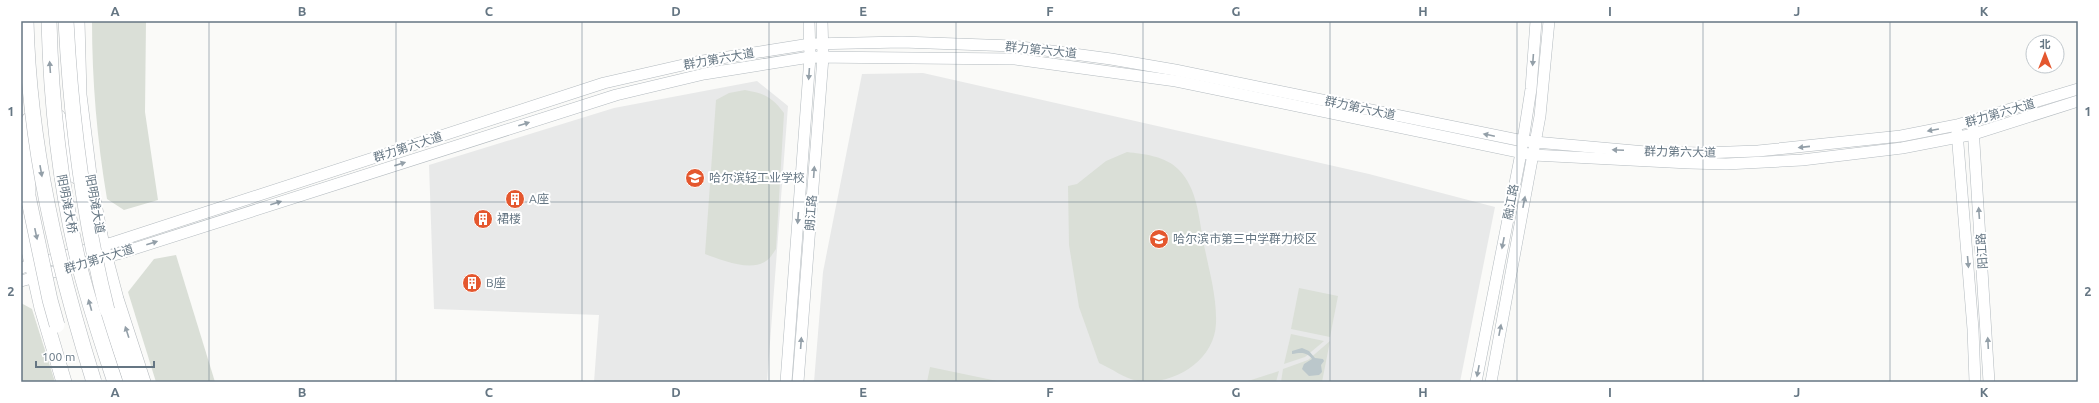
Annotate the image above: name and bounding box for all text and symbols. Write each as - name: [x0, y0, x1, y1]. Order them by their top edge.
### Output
- text: A: [110, 4, 120, 18]
- text: B: [298, 4, 307, 18]
- text: C: [485, 4, 494, 18]
- text: D: [671, 4, 681, 18]
- text: E: [859, 4, 867, 18]
- text: F: [1046, 4, 1054, 18]
- text: G: [1232, 4, 1241, 18]
- text: H: [1418, 4, 1428, 18]
- text: I: [1608, 4, 1612, 18]
- text: J: [1794, 4, 1800, 18]
- text: K: [1980, 4, 1989, 18]
- north arrow: [2025, 34, 2065, 74]
- text: 北: [2040, 38, 2051, 50]
- street label: 群力第六大道: [1005, 39, 1078, 60]
- street label: 群力第六大道: [682, 46, 756, 71]
- one-way arrow: [1530, 54, 1537, 66]
- one-way arrow: [47, 61, 54, 73]
- one-way arrow: [805, 68, 812, 80]
- street label: 群力第六大道: [1324, 94, 1397, 121]
- street label: 群力第六大道: [1963, 96, 2036, 129]
- text: 1: [7, 104, 15, 118]
- text: 1: [2084, 104, 2092, 118]
- one-way arrow: [518, 121, 530, 127]
- one-way arrow: [1927, 127, 1939, 133]
- street label: 群力第六大道: [372, 129, 444, 164]
- one-way arrow: [1483, 131, 1496, 137]
- street label: 群力第六大道: [1644, 144, 1716, 159]
- one-way arrow: [1798, 144, 1810, 151]
- one-way arrow: [1611, 147, 1624, 153]
- one-way arrow: [394, 161, 406, 167]
- one-way arrow: [38, 165, 44, 177]
- one-way arrow: [811, 166, 818, 178]
- school or university icon: 哈尔滨轻工业学校: [684, 167, 706, 189]
- place label: 哈尔滨轻工业学校: [709, 171, 805, 184]
- street label: 阳明滩大桥: [55, 173, 80, 235]
- street label: 阳明滩大道: [84, 173, 107, 235]
- street label: 融江路: [1501, 183, 1520, 221]
- building icon: A座: [504, 188, 526, 210]
- place label: A座: [529, 192, 549, 205]
- street label: 朗江路: [803, 195, 818, 231]
- one-way arrow: [1522, 196, 1528, 208]
- one-way arrow: [270, 200, 282, 206]
- one-way arrow: [1976, 207, 1983, 219]
- building icon: 裙楼: [472, 208, 494, 230]
- place label: 裙楼: [497, 212, 521, 225]
- one-way arrow: [795, 212, 802, 224]
- one-way arrow: [33, 228, 39, 241]
- school or university icon: 哈尔滨市第三中学群力校区: [1148, 228, 1170, 250]
- place label: 哈尔滨市第三中学群力校区: [1173, 232, 1317, 245]
- street label: 阳江路: [1974, 233, 1989, 269]
- one-way arrow: [1500, 237, 1506, 249]
- one-way arrow: [146, 240, 158, 246]
- street label: 群力第六大道: [63, 242, 135, 275]
- one-way arrow: [1964, 256, 1971, 268]
- building icon: B座: [461, 272, 483, 294]
- place label: B座: [486, 276, 506, 289]
- text: 2: [7, 284, 15, 298]
- text: 2: [2084, 284, 2092, 298]
- one-way arrow: [87, 299, 93, 311]
- one-way arrow: [1498, 324, 1504, 336]
- one-way arrow: [124, 325, 130, 337]
- one-way arrow: [798, 337, 805, 349]
- one-way arrow: [1984, 337, 1991, 349]
- scale bar: [36, 343, 154, 369]
- text: 100 m: [42, 350, 75, 363]
- one-way arrow: [1475, 365, 1481, 377]
- text: A: [110, 385, 120, 399]
- text: B: [298, 385, 307, 399]
- text: C: [485, 385, 494, 399]
- text: D: [671, 385, 681, 399]
- text: E: [859, 385, 867, 399]
- text: F: [1046, 385, 1054, 399]
- text: G: [1232, 385, 1241, 399]
- text: H: [1418, 385, 1428, 399]
- text: I: [1608, 385, 1612, 399]
- text: J: [1794, 385, 1800, 399]
- text: K: [1980, 385, 1989, 399]

